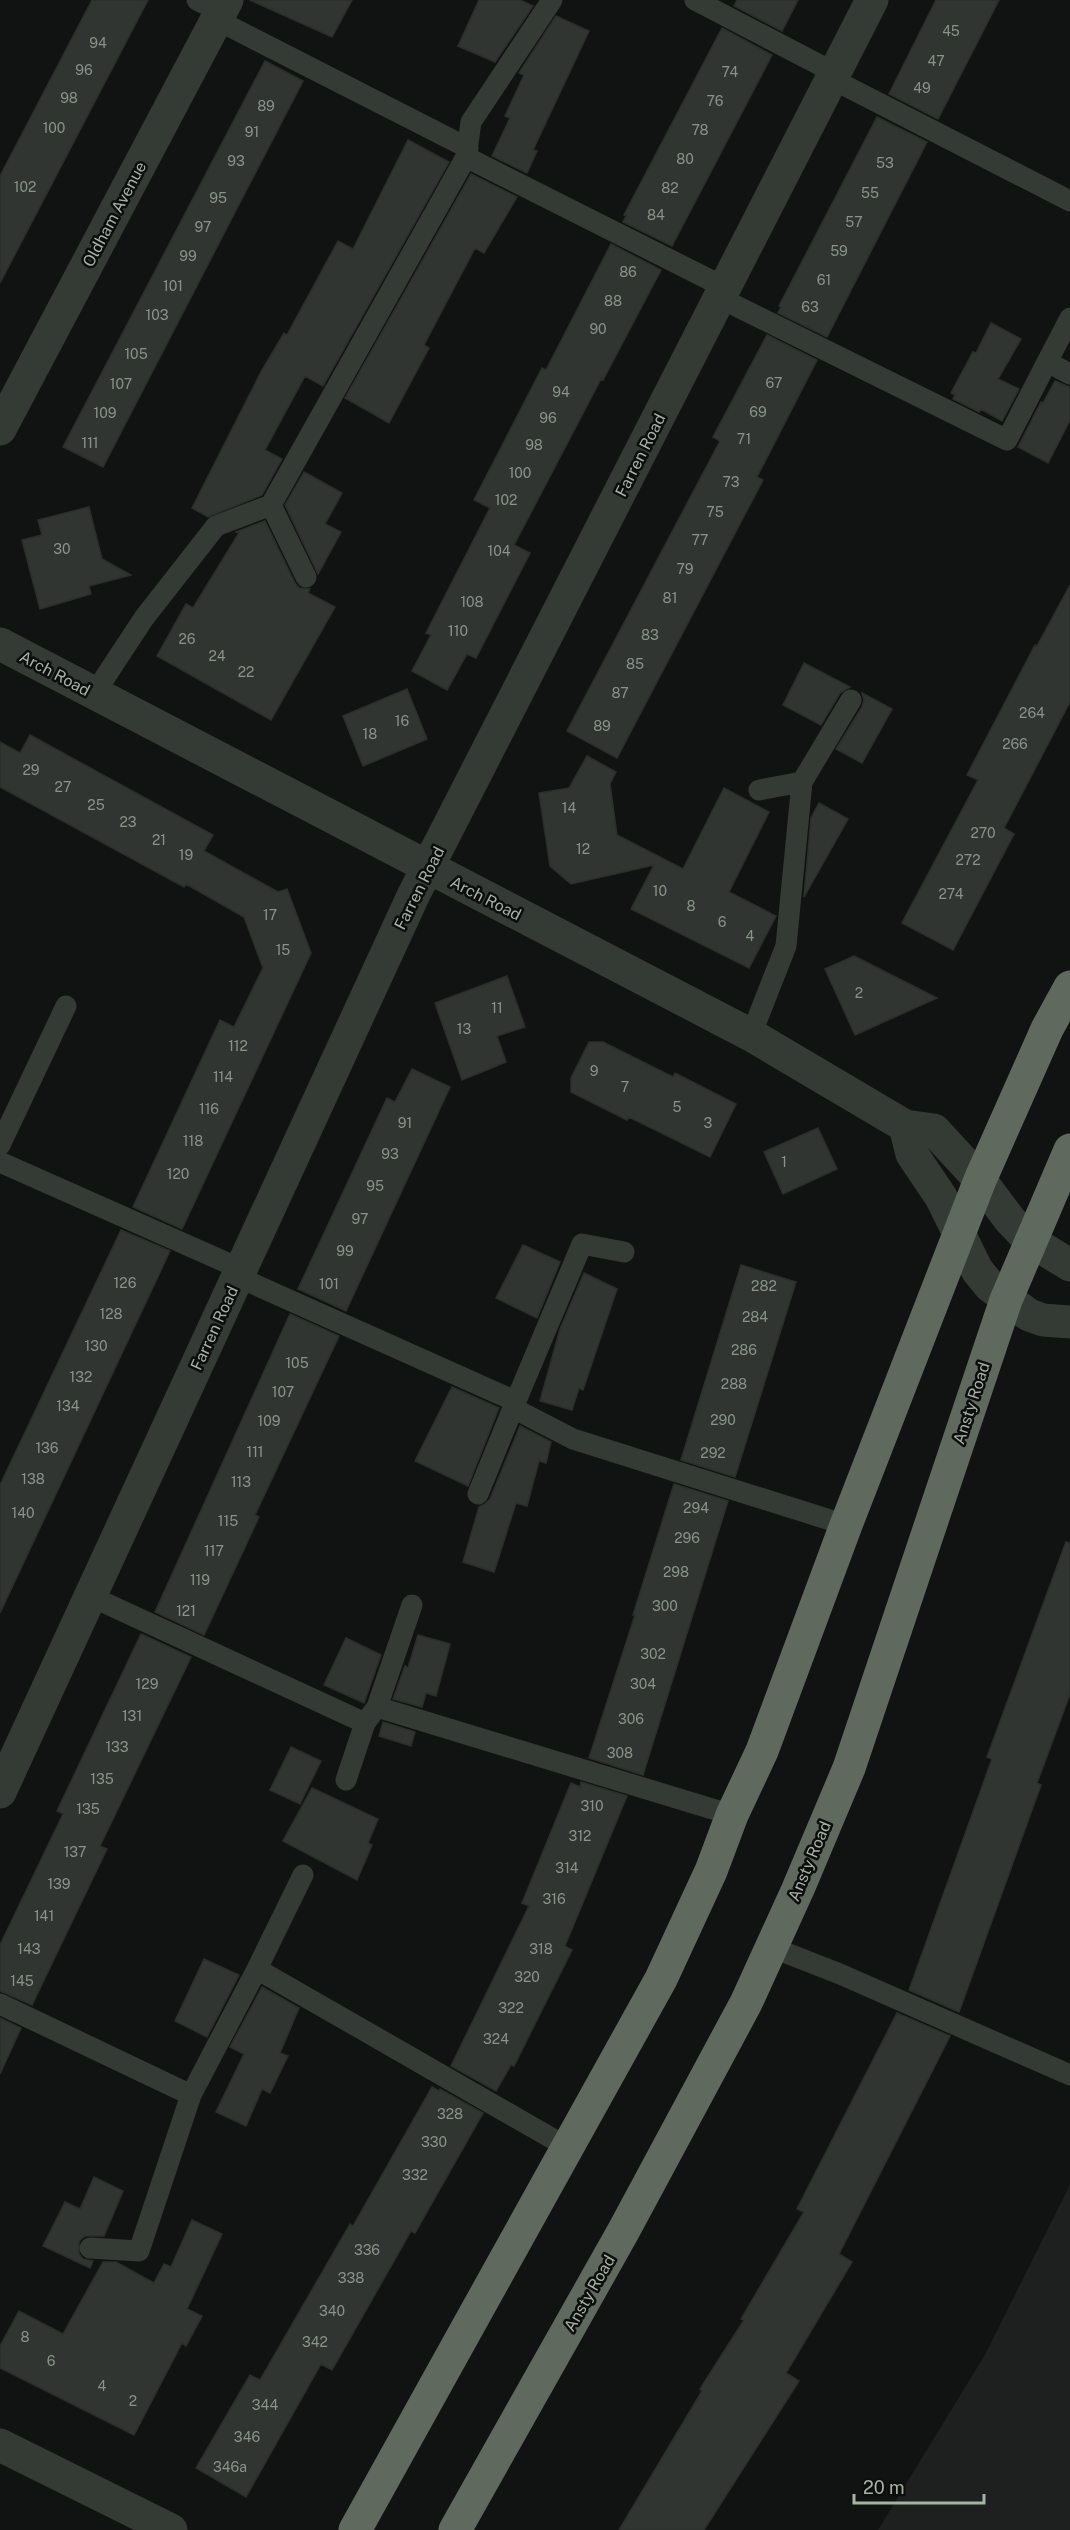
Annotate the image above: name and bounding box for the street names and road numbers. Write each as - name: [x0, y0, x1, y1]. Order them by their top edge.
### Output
- street label: Oldham Avenue: [79, 158, 150, 270]
- street label: Farren Road: [611, 411, 669, 500]
- street label: Arch Road: [16, 647, 93, 700]
- street label: Farren Road: [390, 844, 448, 933]
- street label: Arch Road: [447, 872, 524, 924]
- street label: Farren Road: [187, 1283, 242, 1373]
- street label: Ansty Road: [949, 1360, 994, 1446]
- street label: Ansty Road: [784, 1818, 835, 1904]
- street label: Ansty Road: [560, 2252, 619, 2335]

